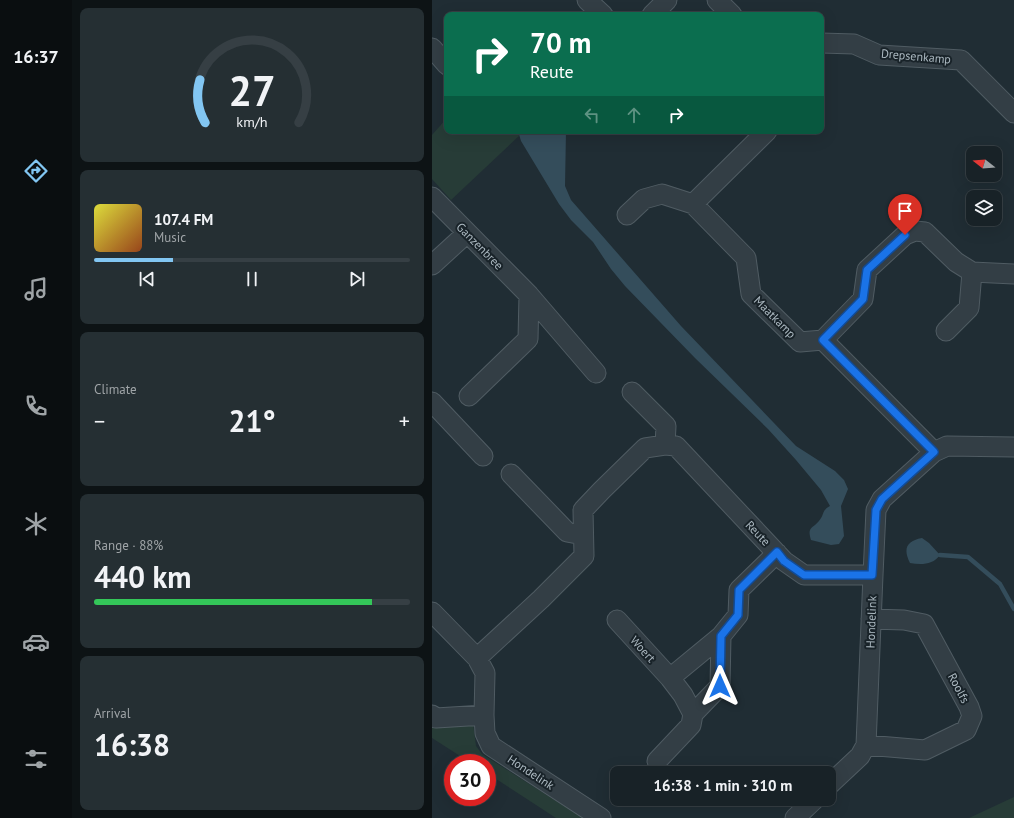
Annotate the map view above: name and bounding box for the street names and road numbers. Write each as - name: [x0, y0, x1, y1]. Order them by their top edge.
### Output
- street label: Drepsenkamp: [880, 45, 952, 67]
- street label: Ganzenbree: [453, 219, 507, 273]
- street label: Maatkamp: [751, 293, 799, 341]
- street label: Reute: [742, 517, 774, 549]
- street label: Hondelink: [863, 595, 879, 649]
- street label: Woert: [627, 633, 659, 665]
- street label: Roolfs: [945, 670, 973, 706]
- street label: Hondelink: [505, 751, 557, 793]

